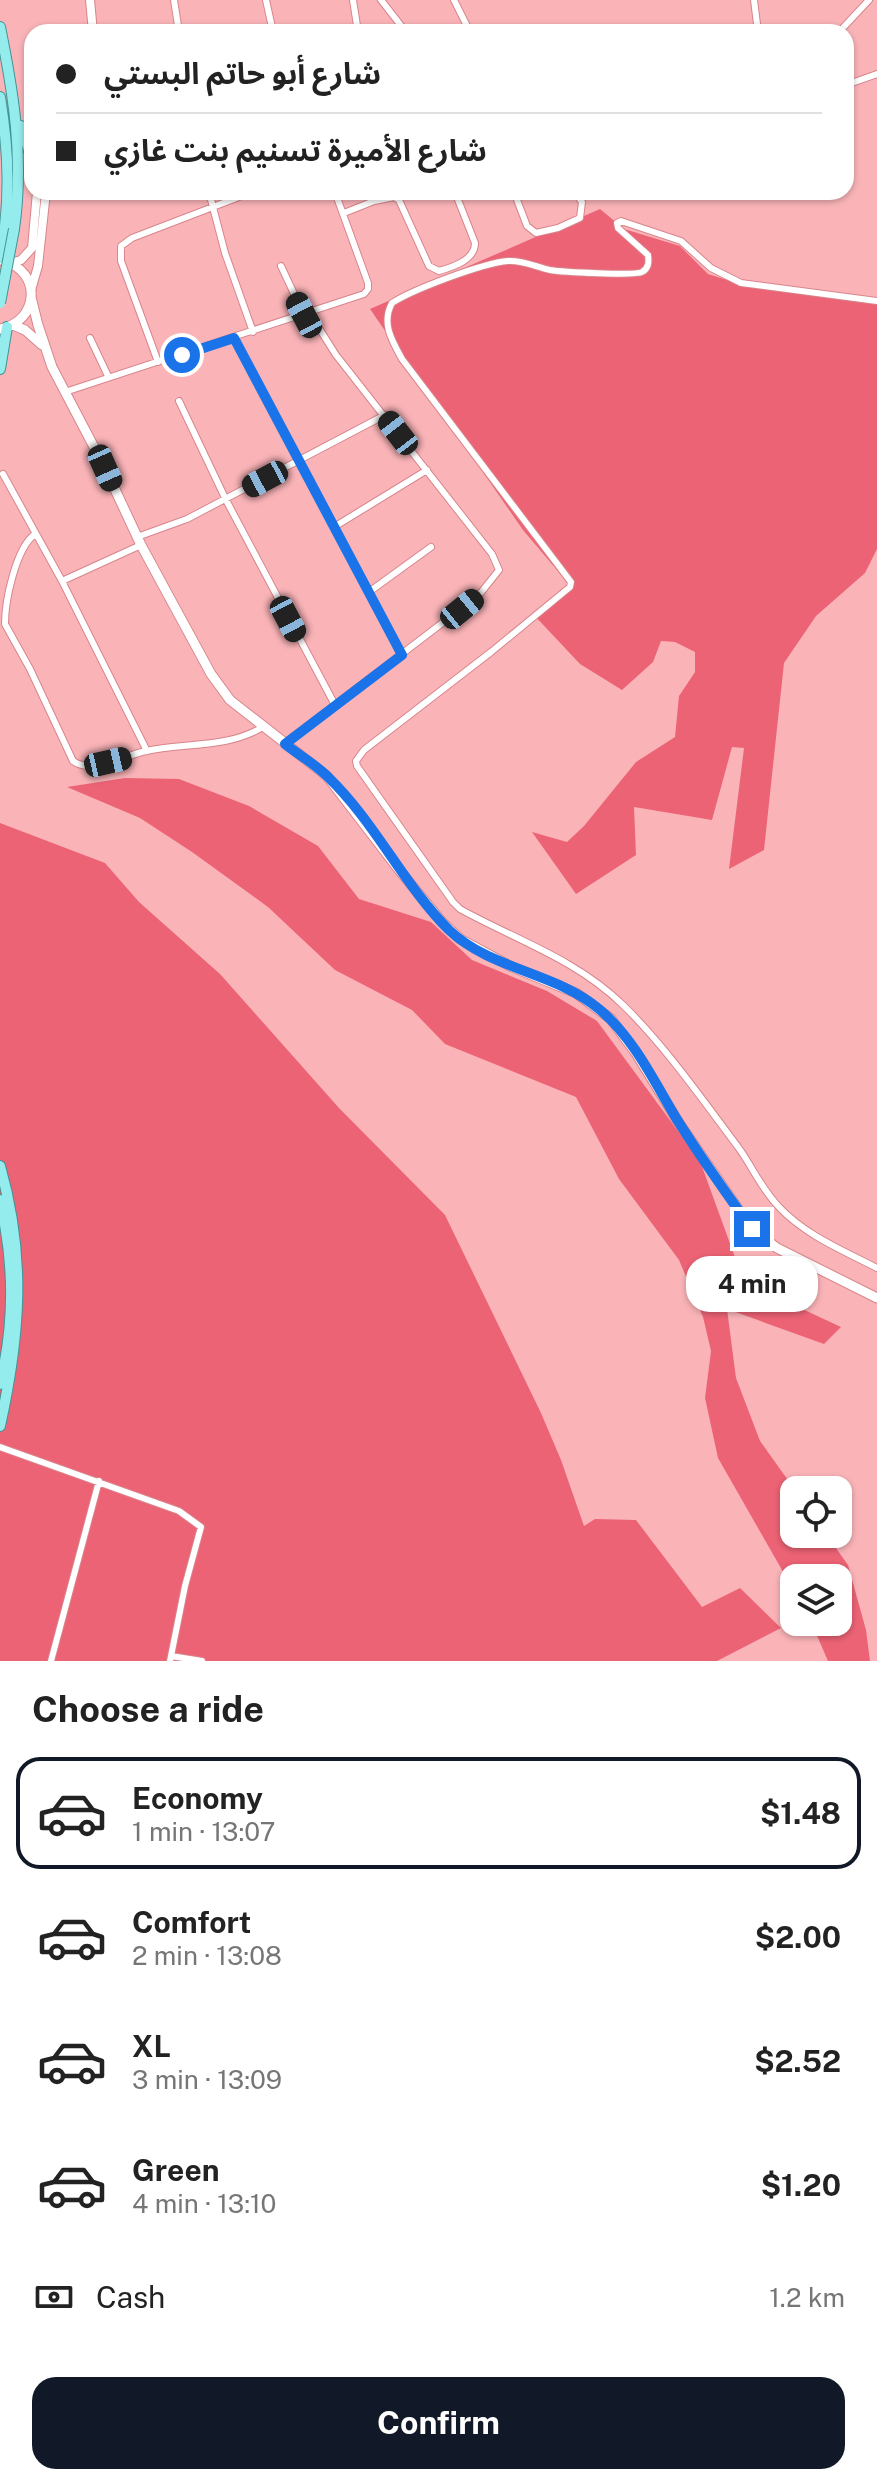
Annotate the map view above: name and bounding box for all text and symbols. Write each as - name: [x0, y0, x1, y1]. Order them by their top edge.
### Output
- text: شارع أبو حاتم البستي: [104, 55, 381, 91]
- text: شارع الأميرة تسنيم بنت غازي: [104, 132, 487, 168]
- car: [282, 288, 326, 342]
- route start: [164, 337, 200, 373]
- car: [374, 407, 422, 459]
- car: [84, 441, 126, 495]
- car: [238, 457, 292, 501]
- car: [436, 585, 488, 633]
- car: [266, 592, 310, 646]
- car: [82, 745, 134, 779]
- route end: [734, 1211, 770, 1247]
- callout: 4 min: [686, 1257, 818, 1313]
- text: 4 min: [718, 1268, 786, 1299]
- map controls: [780, 1476, 852, 1636]
- button: locate: [780, 1476, 852, 1548]
- button: layers: [780, 1564, 852, 1636]
- text: Choose a ride: [32, 1688, 264, 1730]
- icon: car: [36, 1777, 108, 1849]
- text: Economy: [132, 1780, 263, 1816]
- text: $1.48: [760, 1795, 841, 1831]
- text: 1 min · 13:07: [132, 1816, 275, 1847]
- icon: car: [36, 1901, 108, 1973]
- text: Comfort: [132, 1904, 251, 1940]
- text: $2.00: [755, 1919, 841, 1955]
- text: 2 min · 13:08: [132, 1940, 282, 1971]
- icon: car: [36, 2025, 108, 2097]
- text: XL: [132, 2028, 171, 2064]
- text: $2.52: [754, 2043, 841, 2079]
- text: 3 min · 13:09: [132, 2064, 282, 2095]
- icon: car: [36, 2149, 108, 2221]
- text: Green: [132, 2152, 219, 2188]
- text: $1.20: [761, 2167, 841, 2203]
- text: 4 min · 13:10: [132, 2188, 277, 2219]
- icon: cash: [32, 2275, 76, 2319]
- text: Cash: [96, 2279, 165, 2315]
- text: 1.2 km: [769, 2282, 845, 2313]
- button: Confirm: [32, 2377, 845, 2469]

